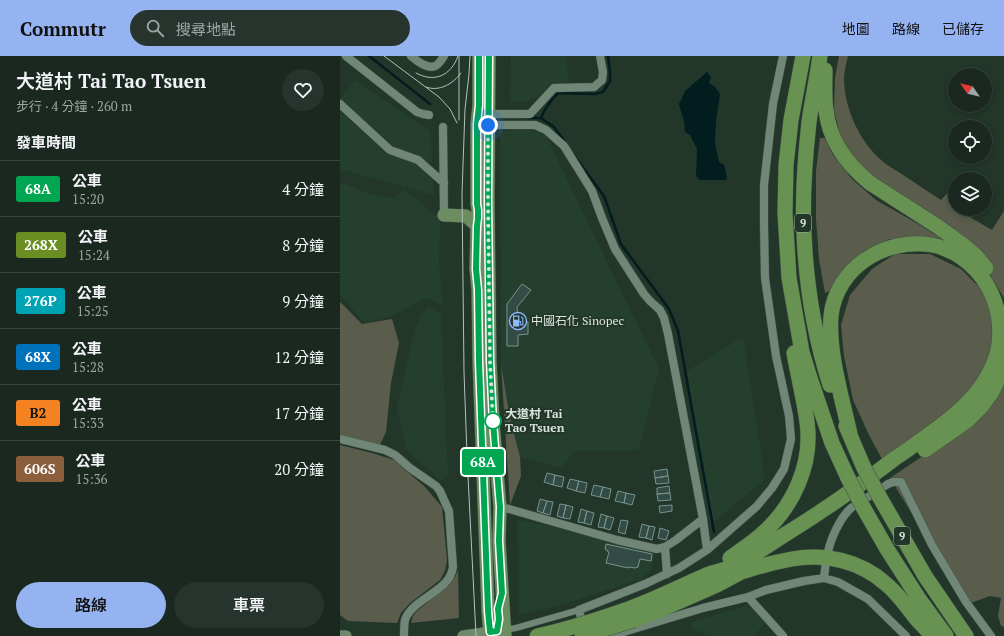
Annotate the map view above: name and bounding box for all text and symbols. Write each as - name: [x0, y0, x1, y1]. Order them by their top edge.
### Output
- search box: [130, 10, 410, 46]
- text: Commutr: [20, 16, 106, 41]
- icon: search: [144, 17, 166, 39]
- text: 搜尋地點: [176, 19, 236, 39]
- text: 地圖: [842, 19, 870, 38]
- text: 路線: [892, 19, 920, 38]
- text: 已儲存: [942, 19, 984, 38]
- text: 大道村 Tai Tao Tsuen: [16, 68, 206, 93]
- north arrow: [948, 68, 992, 112]
- map controls: [948, 68, 992, 216]
- button: heart: [282, 69, 324, 111]
- text: 步行 · 4 分鐘 · 260 m: [16, 97, 132, 115]
- your location: [478, 115, 498, 135]
- button: locate: [948, 120, 992, 164]
- text: 發車時間: [16, 132, 76, 152]
- text: 公車: [72, 170, 102, 190]
- button: layers: [948, 172, 992, 216]
- text: 68A: [25, 179, 51, 198]
- text: 4 分鐘: [282, 179, 324, 199]
- text: 15:20: [72, 190, 104, 208]
- road number: 9: [795, 214, 811, 232]
- text: 公車: [78, 226, 108, 246]
- text: 268X: [24, 235, 58, 254]
- text: 8 分鐘: [282, 235, 324, 255]
- text: 15:24: [78, 246, 110, 264]
- text: 公車: [77, 282, 107, 302]
- text: 276P: [24, 291, 57, 310]
- text: 9 分鐘: [282, 291, 324, 311]
- text: 15:25: [77, 302, 109, 320]
- fuel station icon: 中國石化 Sinopec: [508, 311, 528, 331]
- place label: 中國石化 Sinopec: [531, 313, 625, 328]
- text: 公車: [72, 338, 102, 358]
- text: 68X: [25, 347, 51, 366]
- text: 12 分鐘: [274, 347, 324, 367]
- text: 15:28: [72, 358, 104, 376]
- text: 公車: [72, 394, 102, 414]
- text: B2: [30, 403, 47, 422]
- text: 17 分鐘: [274, 403, 324, 423]
- place label: 大道村 Tai Tao Tsuen: [505, 406, 565, 435]
- marker: 大道村 Tai Tao Tsuen: [484, 412, 502, 430]
- text: 15:33: [72, 414, 104, 432]
- line badge: 68A: [460, 449, 506, 475]
- text: 公車: [76, 450, 106, 470]
- text: 68A: [470, 452, 496, 471]
- text: 606S: [24, 459, 56, 478]
- text: 20 分鐘: [274, 459, 324, 479]
- text: 15:36: [76, 470, 108, 488]
- road number: 9: [894, 527, 910, 545]
- button: 路線: [16, 582, 166, 628]
- button: 車票: [174, 582, 324, 628]

